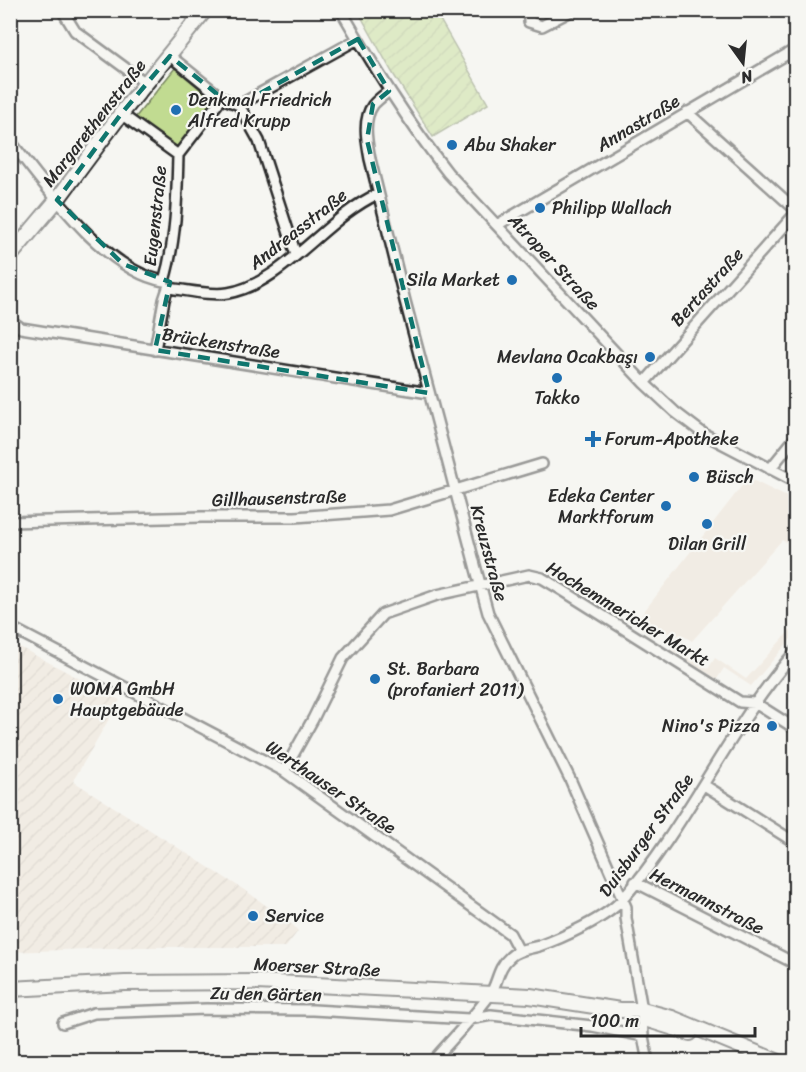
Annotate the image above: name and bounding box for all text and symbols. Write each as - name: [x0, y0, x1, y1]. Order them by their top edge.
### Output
- north arrow: [713, 33, 773, 93]
- street label: Margarethenstraße: [34, 52, 155, 194]
- text: N: [737, 61, 757, 93]
- place label: Denkmal Friedrich Alfred Krupp: [187, 84, 332, 137]
- street label: Annastraße: [589, 85, 686, 161]
- marker: Denkmal Friedrich Alfred Krupp: [169, 103, 183, 117]
- place label: Abu Shaker: [463, 129, 557, 161]
- marker: Abu Shaker: [445, 138, 459, 152]
- street label: Eugenstraße: [134, 164, 176, 268]
- street label: Andreasstraße: [241, 180, 355, 279]
- place label: Philipp Wallach: [552, 192, 672, 224]
- marker: Philipp Wallach: [533, 201, 547, 215]
- street label: Atroper Straße: [499, 205, 608, 318]
- street label: Bertastraße: [662, 240, 752, 334]
- place label: Sila Market: [406, 264, 500, 296]
- marker: Sila Market: [505, 273, 519, 287]
- street label: Brückenstraße: [160, 318, 283, 368]
- place label: Mevlana Ocakbaşı: [497, 341, 638, 373]
- marker: Mevlana Ocakbaşı: [643, 350, 657, 364]
- marker: Takko: [550, 371, 564, 385]
- place label: Takko: [534, 382, 580, 414]
- place label: Forum-Apotheke: [605, 423, 739, 455]
- marker: Forum-Apotheke: [586, 432, 600, 446]
- place label: Büsch: [706, 461, 754, 493]
- marker: Büsch: [687, 470, 701, 484]
- street label: Gillhausenstraße: [211, 480, 347, 516]
- place label: Edeka Center Marktforum: [548, 480, 656, 533]
- marker: Edeka Center Marktforum: [659, 499, 673, 513]
- street label: Kreuzstraße: [461, 501, 517, 605]
- marker: Dilan Grill: [700, 517, 714, 531]
- place label: Dilan Grill: [668, 528, 747, 560]
- street label: Hochemmericher Markt: [540, 552, 716, 676]
- place label: St. Barbara (profaniert 2011): [387, 653, 525, 706]
- marker: St. Barbara (profaniert 2011): [368, 672, 382, 686]
- place label: WOMA GmbH Hauptgebäude: [70, 673, 184, 726]
- marker: WOMA GmbH Hauptgebäude: [51, 692, 65, 706]
- place label: Nino's Pizza: [662, 710, 760, 742]
- marker: Nino's Pizza: [765, 719, 779, 733]
- street label: Werthauser Straße: [259, 731, 403, 843]
- street label: Duisburger Straße: [590, 766, 702, 904]
- street label: Hermannstraße: [644, 858, 770, 944]
- place label: Service: [265, 900, 324, 932]
- marker: Service: [246, 909, 260, 923]
- street label: Moerser Straße: [253, 948, 381, 986]
- street label: Zu den Gärten: [210, 977, 322, 1011]
- scale bar: [581, 1000, 755, 1038]
- text: 100 m: [590, 1005, 639, 1037]

